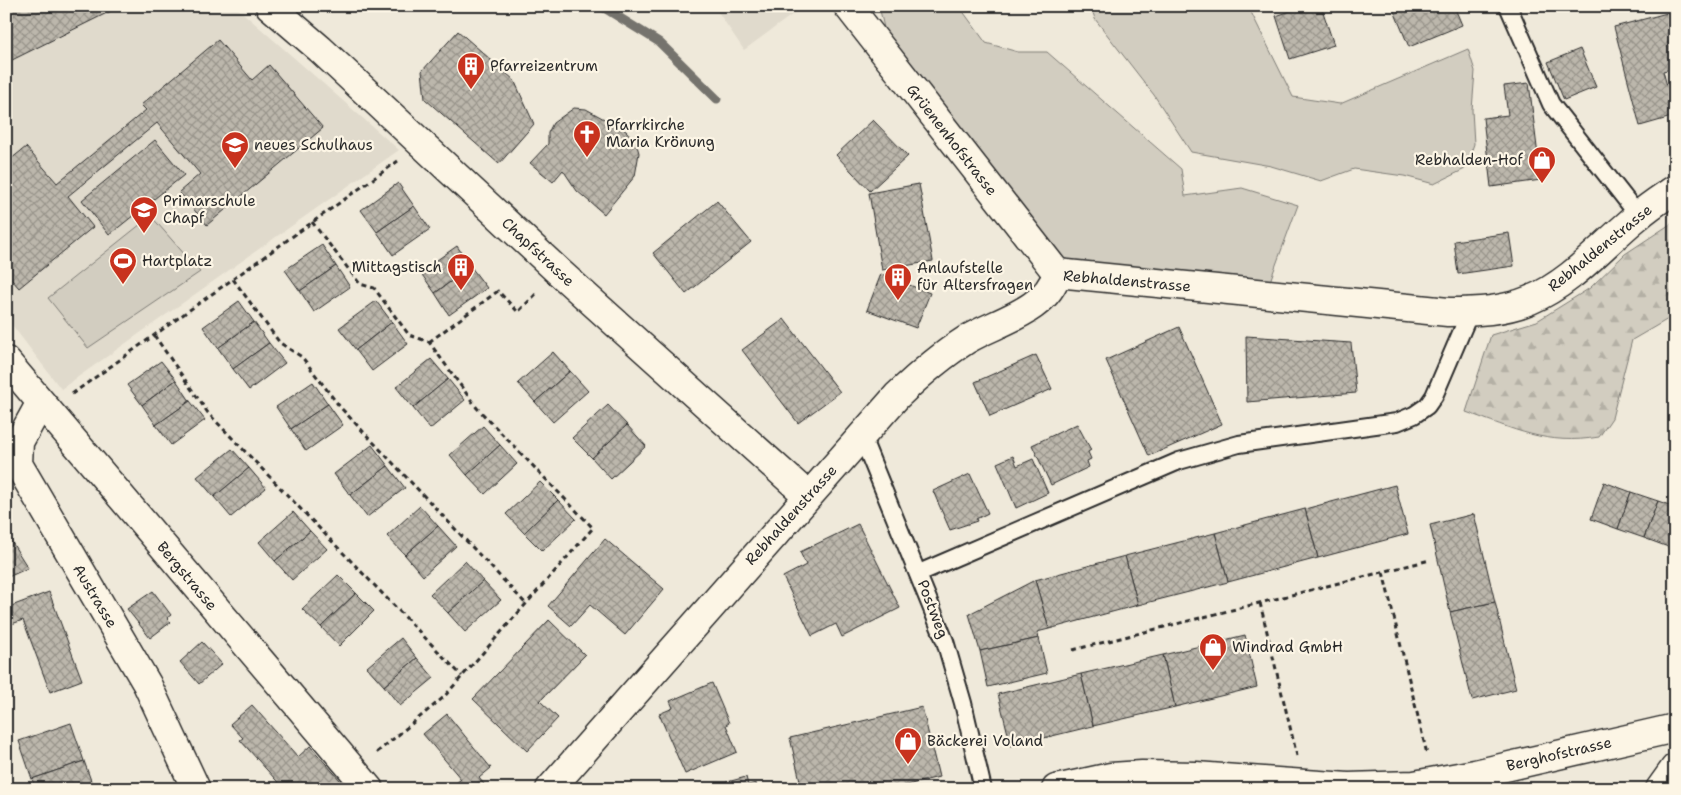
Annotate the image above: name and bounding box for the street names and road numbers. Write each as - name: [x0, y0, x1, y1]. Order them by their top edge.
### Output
- street label: Grüenenhofstrasse: [902, 80, 1002, 200]
- street label: Rebhaldenstrasse: [1544, 200, 1656, 296]
- street label: Chapfstrasse: [497, 213, 579, 291]
- street label: Rebhaldenstrasse: [1062, 265, 1192, 297]
- street label: Rebhaldenstrasse: [741, 461, 841, 569]
- street label: Bergstrasse: [152, 537, 222, 615]
- street label: Austrasse: [68, 560, 122, 632]
- street label: Postweg: [913, 577, 953, 641]
- street label: Berghofstrasse: [1504, 732, 1614, 776]

